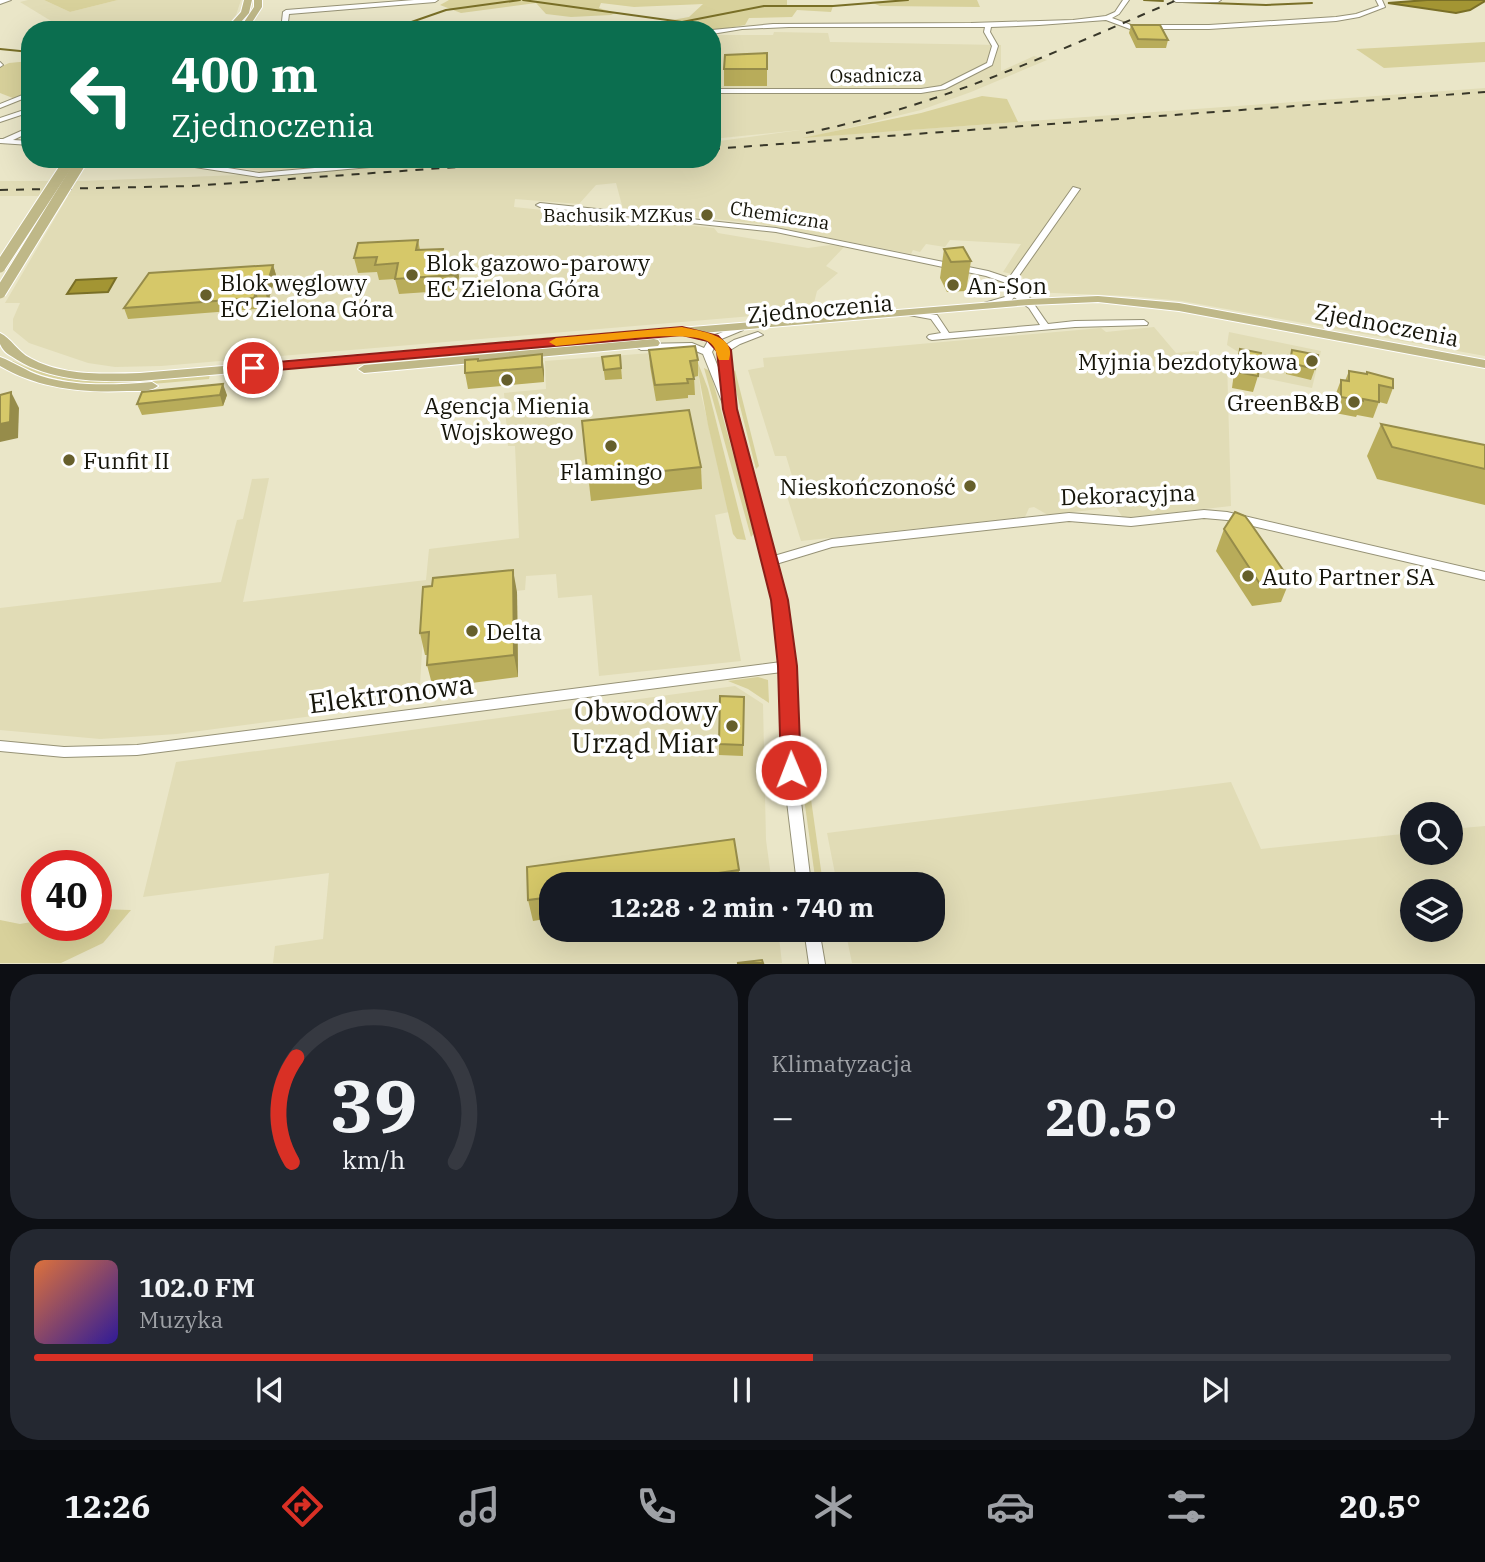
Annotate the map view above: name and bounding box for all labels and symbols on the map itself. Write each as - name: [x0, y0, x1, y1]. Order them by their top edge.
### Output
- street label: Osadnicza: [829, 62, 923, 88]
- street label: Chemiczna: [729, 195, 831, 235]
- place label: Bachusik MZKus: [543, 203, 693, 227]
- marker: Bachusik MZKus: [699, 207, 715, 223]
- place label: Blok gazowo-parowy EC Zielona Góra: [426, 247, 651, 303]
- place label: Blok węglowy EC Zielona Góra: [220, 267, 394, 323]
- marker: Blok gazowo-parowy EC Zielona Góra: [404, 267, 420, 283]
- place label: An-Son: [967, 270, 1047, 300]
- marker: An-Son: [945, 277, 961, 293]
- marker: Blok węglowy EC Zielona Góra: [198, 287, 214, 303]
- street label: Zjednoczenia: [746, 287, 894, 329]
- street label: Zjednoczenia: [1312, 295, 1462, 353]
- pin: [223, 338, 283, 398]
- place label: Myjnia bezdotykowa: [1078, 346, 1298, 376]
- marker: Myjnia bezdotykowa: [1304, 353, 1320, 369]
- marker: Agencja Mienia Wojskowego: [499, 372, 515, 388]
- place label: GreenB&B: [1227, 387, 1340, 417]
- place label: Agencja Mienia Wojskowego: [424, 390, 590, 446]
- marker: GreenB&B: [1346, 394, 1362, 410]
- marker: Flamingo: [603, 438, 619, 454]
- place label: Funfit II: [83, 445, 170, 475]
- marker: Funfit II: [61, 452, 77, 468]
- place label: Flamingo: [559, 456, 663, 486]
- place label: Nieskończoność: [779, 471, 956, 501]
- street label: Dekoracyjna: [1060, 477, 1196, 511]
- marker: Nieskończoność: [962, 478, 978, 494]
- place label: Auto Partner SA: [1262, 561, 1435, 591]
- marker: Auto Partner SA: [1240, 568, 1256, 584]
- place label: Delta: [486, 616, 542, 646]
- marker: Delta: [464, 623, 480, 639]
- street label: Elektronowa: [306, 665, 476, 721]
- place label: Obwodowy Urząd Miar: [571, 692, 719, 761]
- marker: Obwodowy Urząd Miar: [724, 718, 740, 734]
- position arrow: [754, 733, 828, 807]
- speed limit sign: 40: [21, 850, 112, 941]

